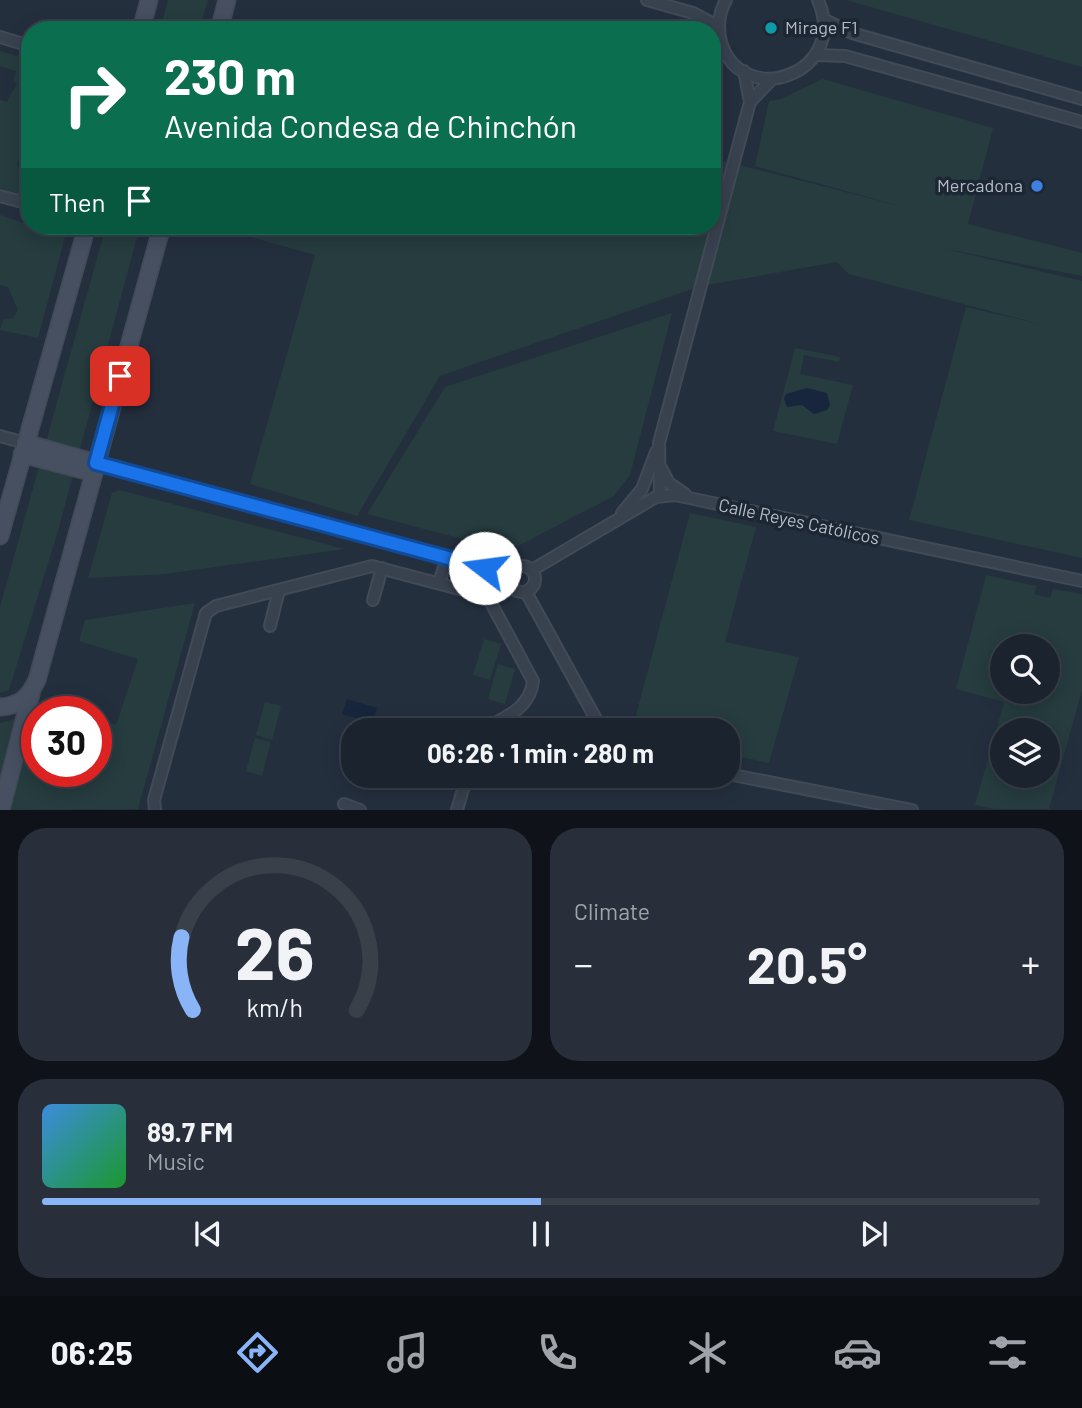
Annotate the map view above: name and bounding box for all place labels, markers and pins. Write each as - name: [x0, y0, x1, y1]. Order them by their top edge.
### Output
- place label: Mirage F1: [785, 16, 858, 38]
- marker: Mirage F1: [763, 20, 779, 36]
- place label: Mercadona: [937, 174, 1023, 196]
- marker: Mercadona: [1029, 178, 1045, 194]
- pin: [90, 346, 150, 406]

